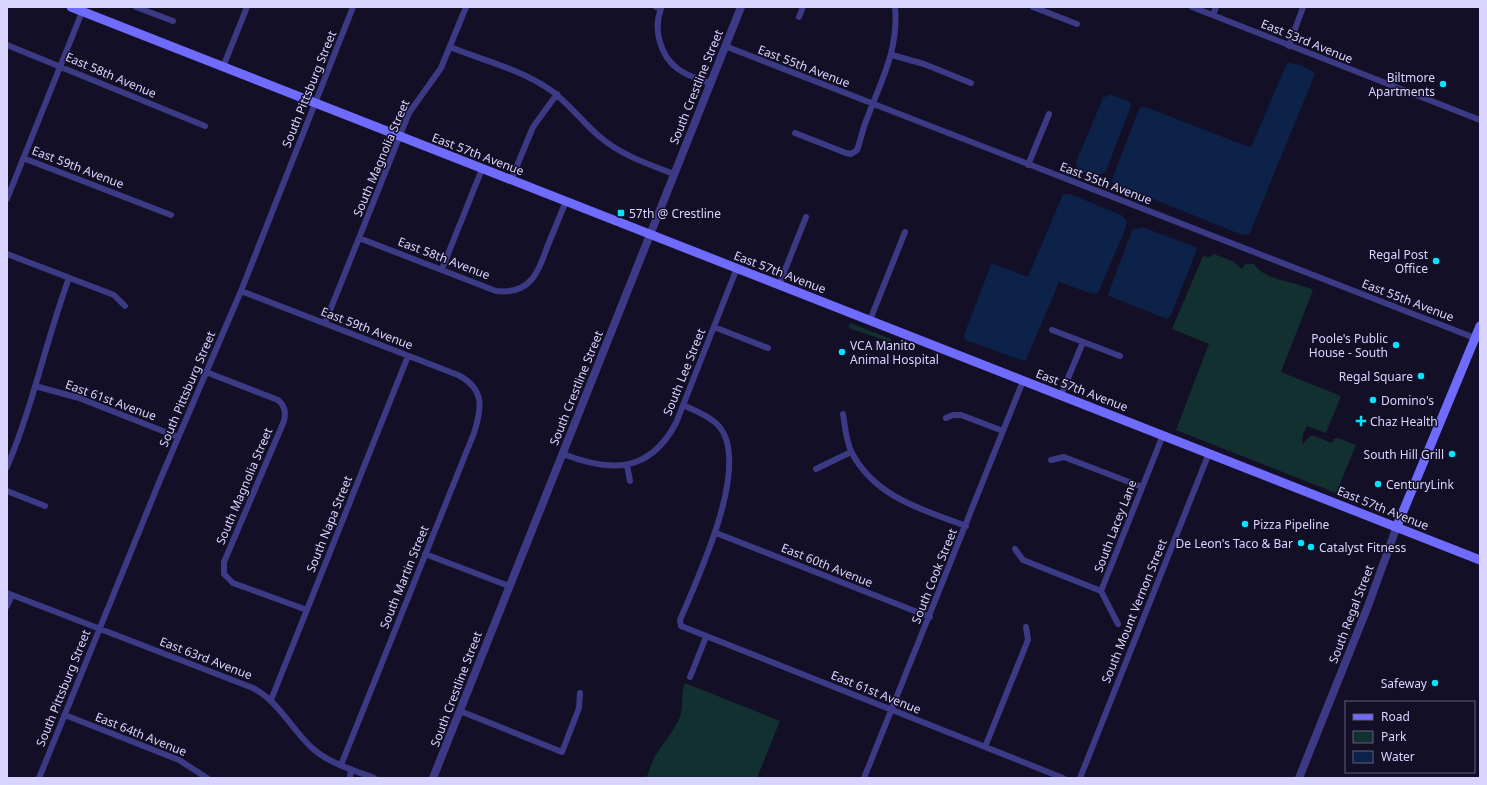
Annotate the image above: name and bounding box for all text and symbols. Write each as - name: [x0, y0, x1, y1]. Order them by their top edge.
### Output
- street label: East 53rd Avenue: [1259, 15, 1356, 67]
- street label: South Pittsburg Street: [278, 27, 340, 150]
- street label: South Crestline Street: [665, 27, 727, 147]
- street label: East 55th Avenue: [756, 41, 853, 91]
- street label: East 58th Avenue: [63, 48, 159, 102]
- place label: Biltmore Apartments: [1368, 69, 1435, 100]
- marker: Biltmore Apartments: [1438, 79, 1448, 89]
- street label: South Magnolia Street: [349, 96, 414, 219]
- street label: East 57th Avenue: [430, 129, 527, 179]
- street label: East 59th Avenue: [30, 142, 127, 192]
- street label: East 55th Avenue: [1058, 158, 1155, 208]
- place label: 57th @ Crestline: [629, 205, 721, 222]
- marker: 57th @ Crestline: [616, 208, 626, 218]
- street label: East 58th Avenue: [396, 233, 493, 283]
- place label: Regal Post Office: [1369, 246, 1429, 277]
- street label: East 57th Avenue: [732, 247, 829, 297]
- marker: Regal Post Office: [1431, 256, 1441, 266]
- street label: East 55th Avenue: [1360, 275, 1457, 325]
- street label: East 59th Avenue: [319, 303, 416, 353]
- street label: South Lee Street: [659, 325, 709, 418]
- street label: South Pittsburg Street: [155, 328, 219, 450]
- street label: South Crestline Street: [545, 328, 607, 448]
- place label: Poole's Public House - South: [1309, 330, 1388, 361]
- place label: VCA Manito Animal Hospital: [850, 337, 939, 368]
- marker: Poole's Public House - South: [1391, 340, 1401, 350]
- marker: VCA Manito Animal Hospital: [837, 347, 847, 357]
- street label: East 57th Avenue: [1034, 365, 1131, 415]
- place label: Regal Square: [1339, 368, 1413, 385]
- marker: Regal Square: [1416, 371, 1426, 381]
- street label: East 61st Avenue: [63, 376, 159, 424]
- place label: Domino's: [1381, 392, 1434, 409]
- marker: Domino's: [1368, 395, 1378, 405]
- place label: Chaz Health: [1370, 413, 1438, 430]
- marker: Chaz Health: [1355, 415, 1367, 427]
- street label: South Magnolia Street: [212, 424, 277, 547]
- place label: South Hill Grill: [1364, 446, 1444, 463]
- marker: South Hill Grill: [1447, 449, 1457, 459]
- street label: South Napa Street: [302, 473, 356, 575]
- place label: CenturyLink: [1386, 476, 1454, 493]
- street label: South Lacey Lane: [1090, 477, 1141, 575]
- marker: CenturyLink: [1373, 479, 1383, 489]
- street label: East 57th Avenue: [1335, 482, 1432, 534]
- place label: Pizza Pipeline: [1253, 516, 1330, 533]
- marker: Pizza Pipeline: [1240, 519, 1250, 529]
- street label: South Martin Street: [375, 522, 433, 631]
- street label: South Cook Street: [907, 525, 961, 626]
- place label: De Leon's Taco & Bar: [1176, 535, 1293, 552]
- street label: South Mount Vernon Street: [1097, 536, 1171, 686]
- marker: De Leon's Taco & Bar: [1296, 538, 1306, 548]
- street label: East 60th Avenue: [779, 539, 876, 591]
- place label: Catalyst Fitness: [1319, 539, 1406, 556]
- marker: Catalyst Fitness: [1306, 542, 1316, 552]
- street label: South Regal Street: [1324, 562, 1378, 666]
- street label: South Pittsburg Street: [32, 626, 94, 749]
- street label: South Crestline Street: [426, 628, 486, 749]
- street label: East 63rd Avenue: [157, 633, 255, 684]
- street label: East 61st Avenue: [828, 666, 924, 718]
- place label: Safeway: [1381, 675, 1428, 692]
- marker: Safeway: [1430, 678, 1440, 688]
- legend: [1345, 701, 1475, 773]
- street label: East 64th Avenue: [93, 708, 190, 760]
- text: Road: [1381, 708, 1410, 725]
- text: Park: [1381, 728, 1407, 745]
- text: Water: [1381, 748, 1415, 765]

